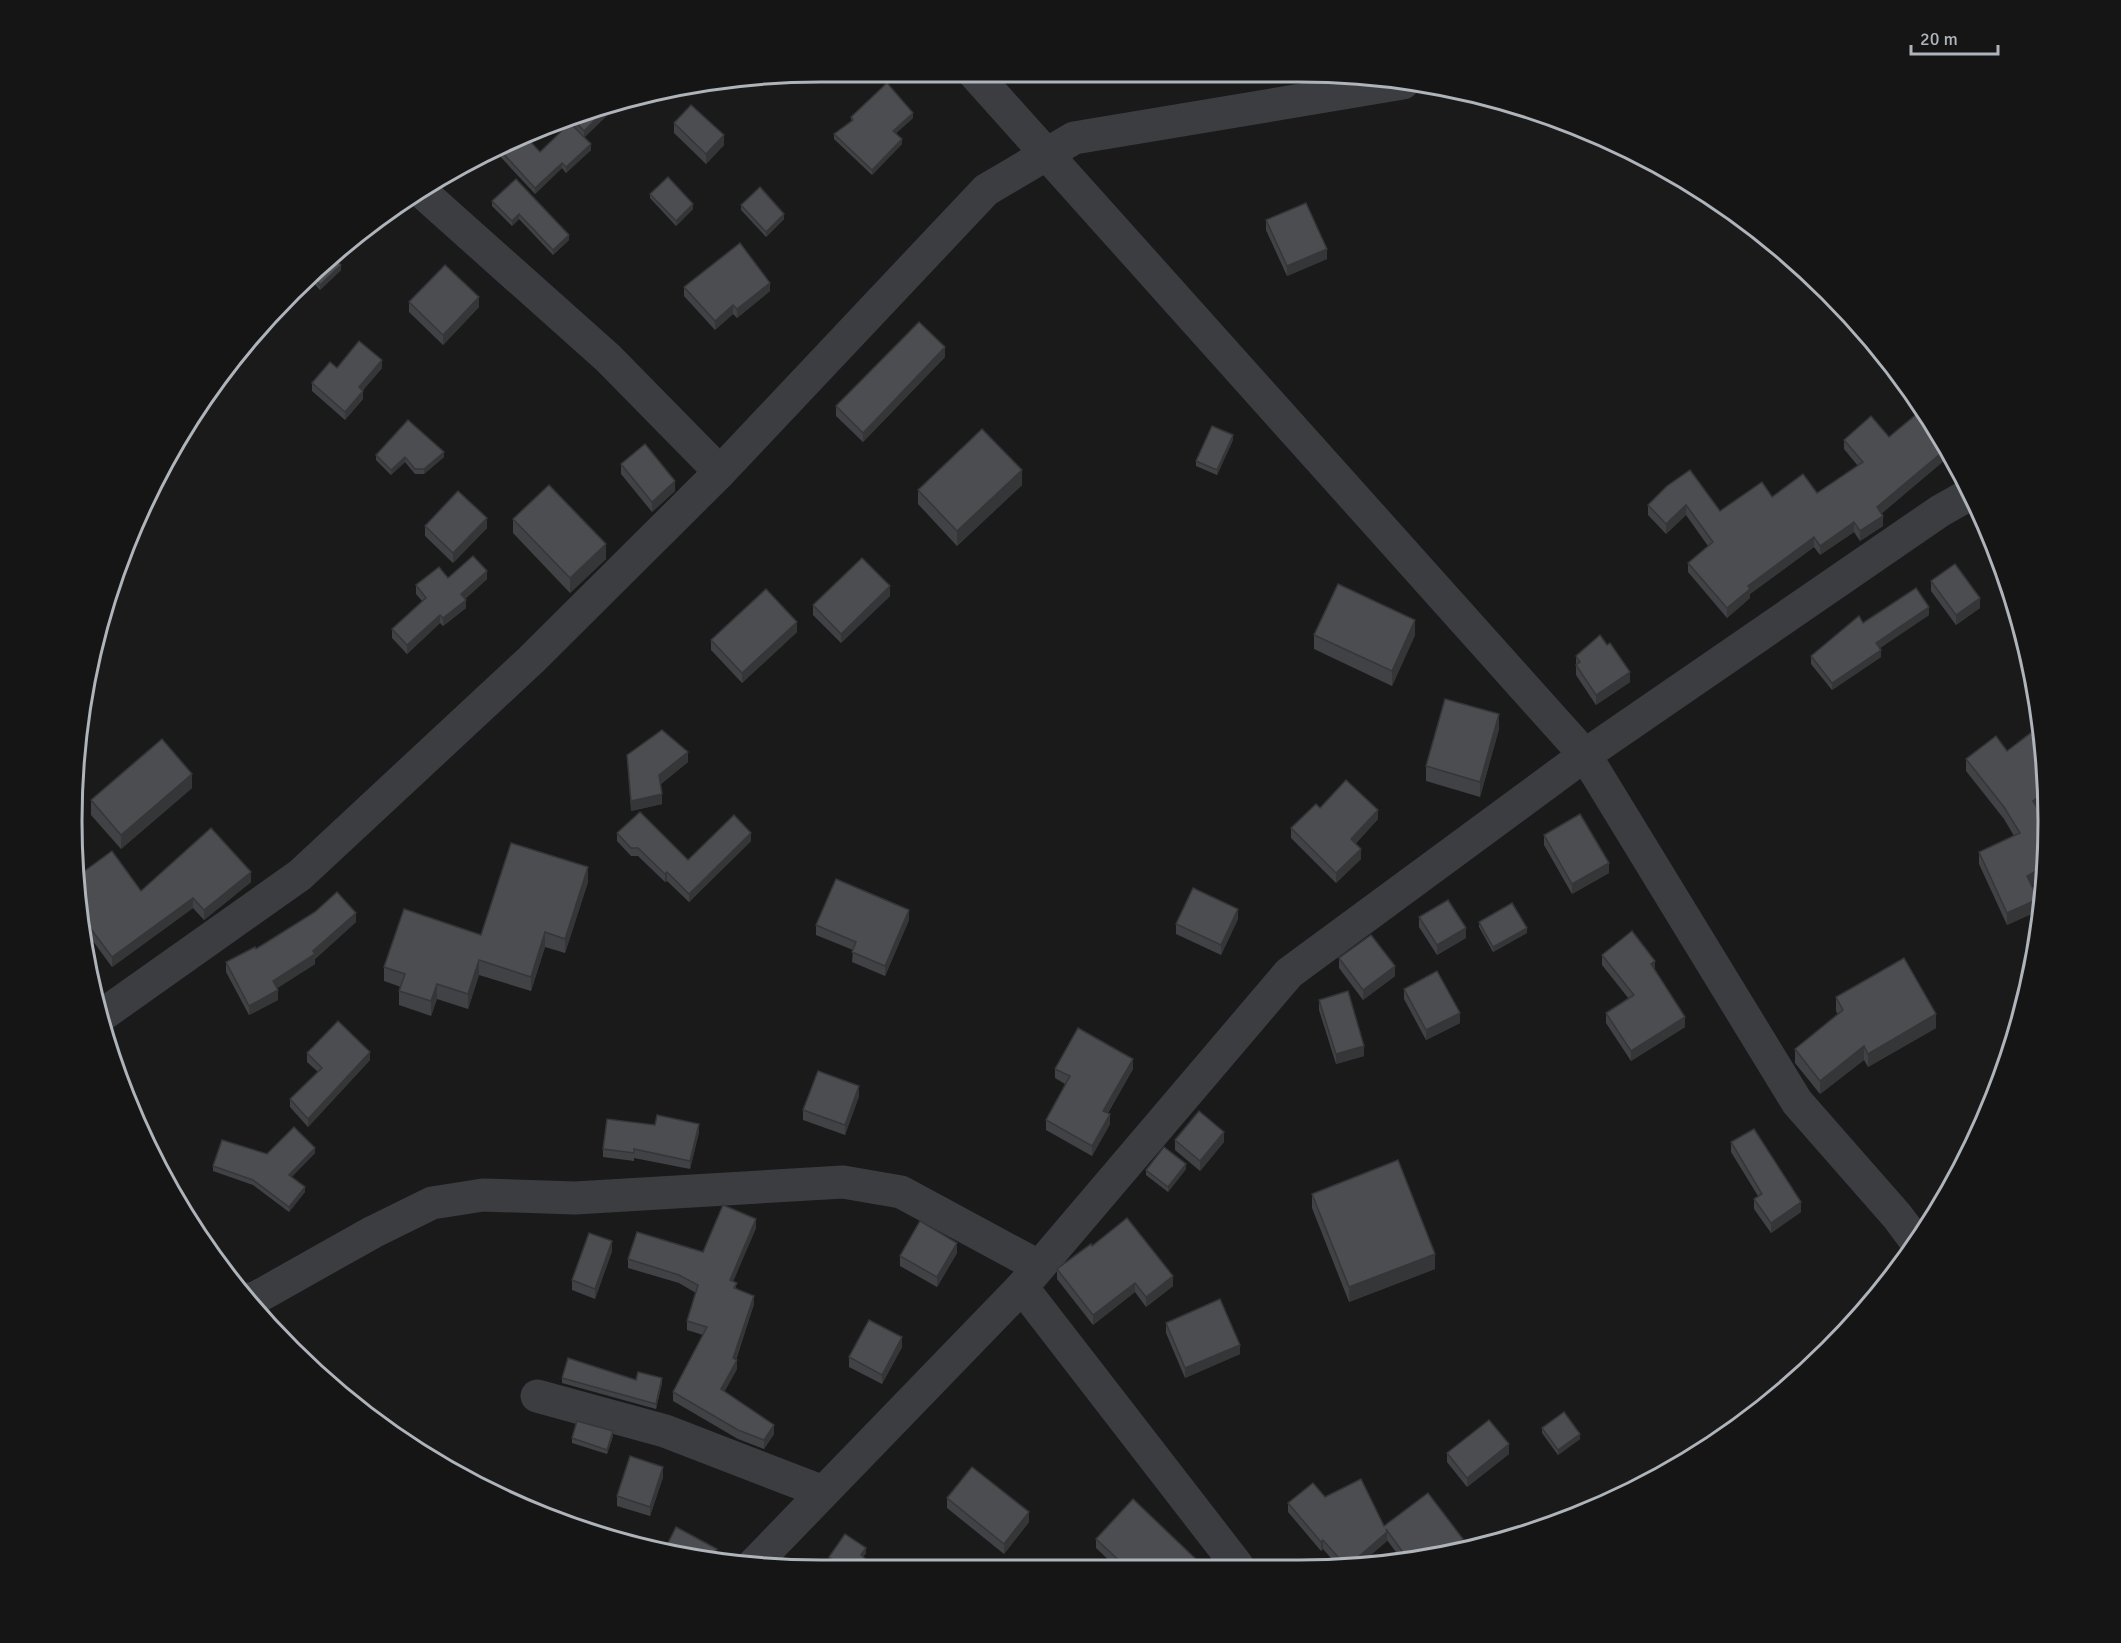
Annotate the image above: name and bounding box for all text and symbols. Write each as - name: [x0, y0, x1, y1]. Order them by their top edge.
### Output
- scale bar: [1911, 18, 1998, 56]
- text: 20 m: [1920, 28, 1958, 50]

